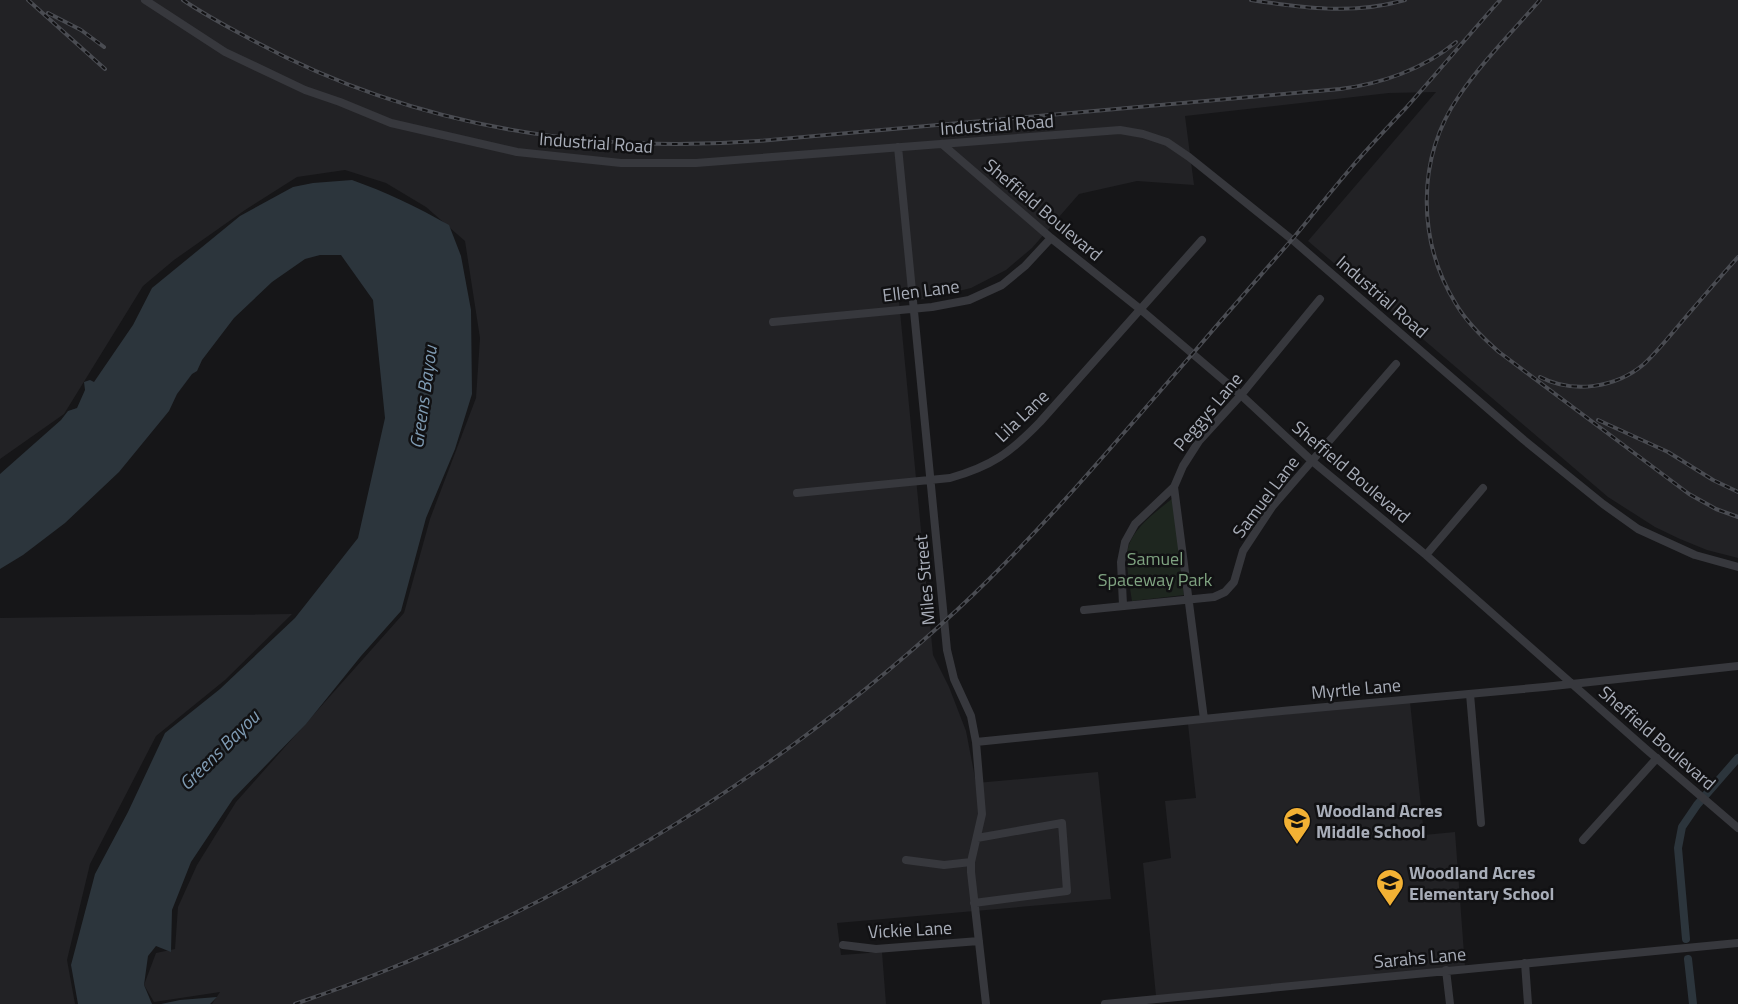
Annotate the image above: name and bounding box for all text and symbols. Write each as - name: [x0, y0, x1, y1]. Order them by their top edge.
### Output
- street label: Industrial Road: [939, 107, 1055, 142]
- street label: Industrial Road: [538, 125, 654, 160]
- street label: Sheffield Boulevard: [978, 152, 1108, 267]
- street label: Industrial Road: [1330, 249, 1434, 344]
- street label: Ellen Lane: [881, 272, 961, 309]
- water label: Greens Bayou: [401, 342, 444, 450]
- street label: Peggys Lane: [1167, 366, 1249, 457]
- street label: Lila Lane: [988, 383, 1055, 448]
- street label: Sheffield Boulevard: [1286, 414, 1416, 529]
- street label: Samuel Lane: [1226, 450, 1306, 544]
- street label: Miles Street: [907, 533, 942, 627]
- park label: Samuel Spaceway Park: [1098, 545, 1213, 593]
- street label: Myrtle Lane: [1310, 671, 1402, 706]
- street label: Sheffield Boulevard: [1593, 679, 1722, 796]
- water label: Greens Bayou: [172, 702, 267, 797]
- place label: Woodland Acres Middle School: [1316, 797, 1442, 845]
- school or university icon: Woodland Acres Middle School: [1282, 806, 1312, 845]
- place label: Woodland Acres Elementary School: [1409, 859, 1554, 907]
- school or university icon: Woodland Acres Elementary School: [1375, 868, 1405, 907]
- street label: Vickie Lane: [867, 914, 953, 945]
- street label: Sarahs Lane: [1373, 940, 1467, 975]

